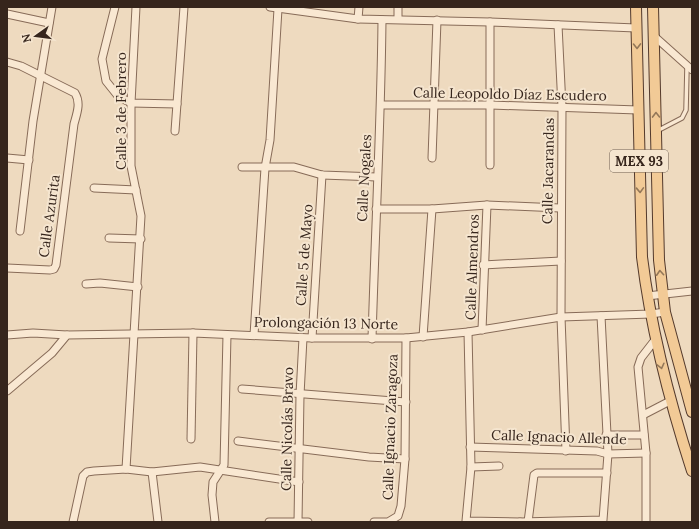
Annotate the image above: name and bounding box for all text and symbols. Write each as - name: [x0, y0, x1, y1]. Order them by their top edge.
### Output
- north arrow: [16, 16, 56, 56]
- text: N: [18, 32, 34, 44]
- one-way arrow: [632, 43, 641, 49]
- street label: Calle 3 de Febrero: [112, 52, 130, 170]
- street label: Calle Leopoldo Díaz Escudero: [413, 83, 607, 105]
- one-way arrow: [652, 112, 660, 118]
- street label: Calle Jacarandas: [538, 118, 558, 224]
- street label: Calle Nogales: [353, 134, 375, 222]
- road number: MEX 93: [610, 150, 668, 172]
- street label: Calle Azurita: [34, 173, 64, 259]
- one-way arrow: [636, 187, 644, 193]
- street label: Calle 5 de Mayo: [291, 203, 317, 307]
- street label: Calle Almendros: [461, 214, 483, 320]
- one-way arrow: [656, 270, 665, 276]
- street label: Prolongación 13 Norte: [254, 313, 399, 333]
- street label: Calle Ignacio Zaragoza: [378, 354, 402, 500]
- one-way arrow: [657, 363, 665, 369]
- street label: Calle Nicolás Bravo: [277, 367, 297, 491]
- street label: Calle Ignacio Allende: [491, 426, 627, 448]

